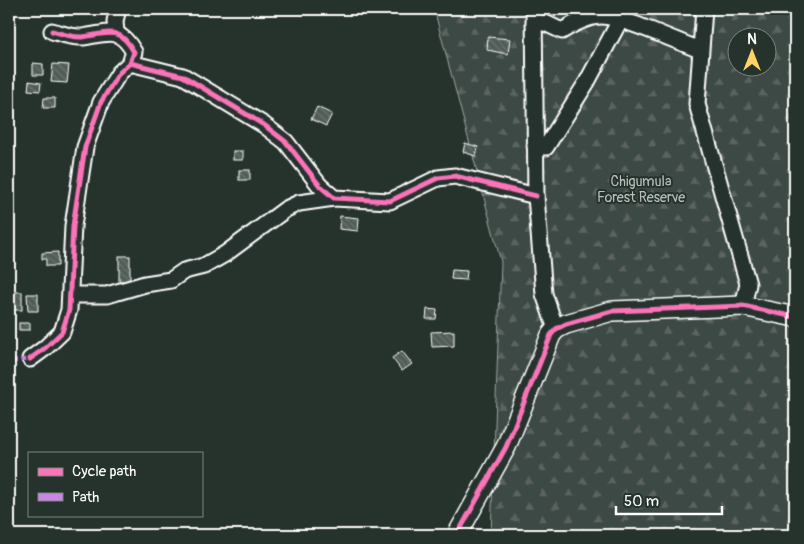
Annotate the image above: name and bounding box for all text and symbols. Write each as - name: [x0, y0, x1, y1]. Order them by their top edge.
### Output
- north arrow: [726, 28, 776, 78]
- text: N: [747, 31, 757, 48]
- park label: Chigumula Forest Reserve: [597, 173, 685, 206]
- legend: [28, 452, 202, 516]
- text: Cycle path: [72, 462, 136, 481]
- scale bar: [616, 484, 723, 516]
- text: Path: [72, 488, 99, 507]
- text: 50 m: [624, 492, 659, 511]

